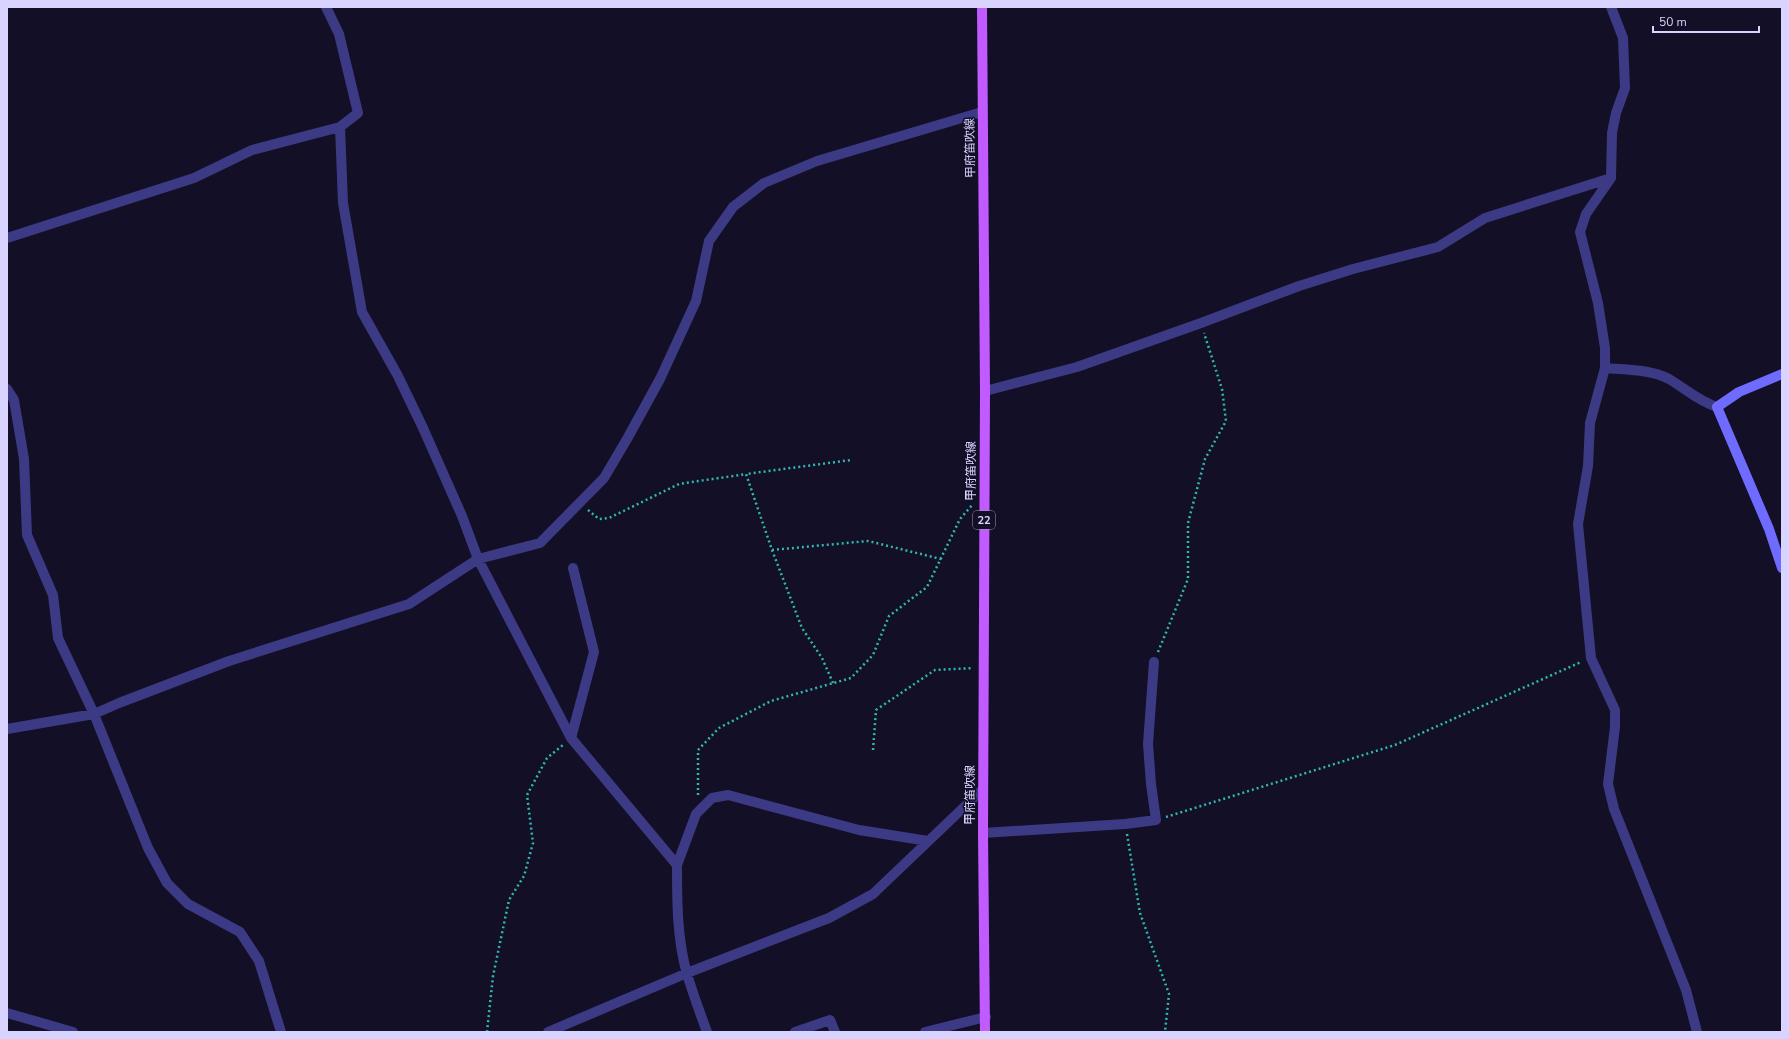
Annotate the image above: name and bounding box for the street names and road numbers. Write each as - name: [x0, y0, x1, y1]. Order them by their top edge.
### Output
- street label: 甲府笛吹線: [961, 118, 979, 178]
- street label: 甲府笛吹線: [963, 441, 979, 501]
- road number: 22: [973, 511, 995, 529]
- street label: 甲府笛吹線: [962, 765, 978, 825]

